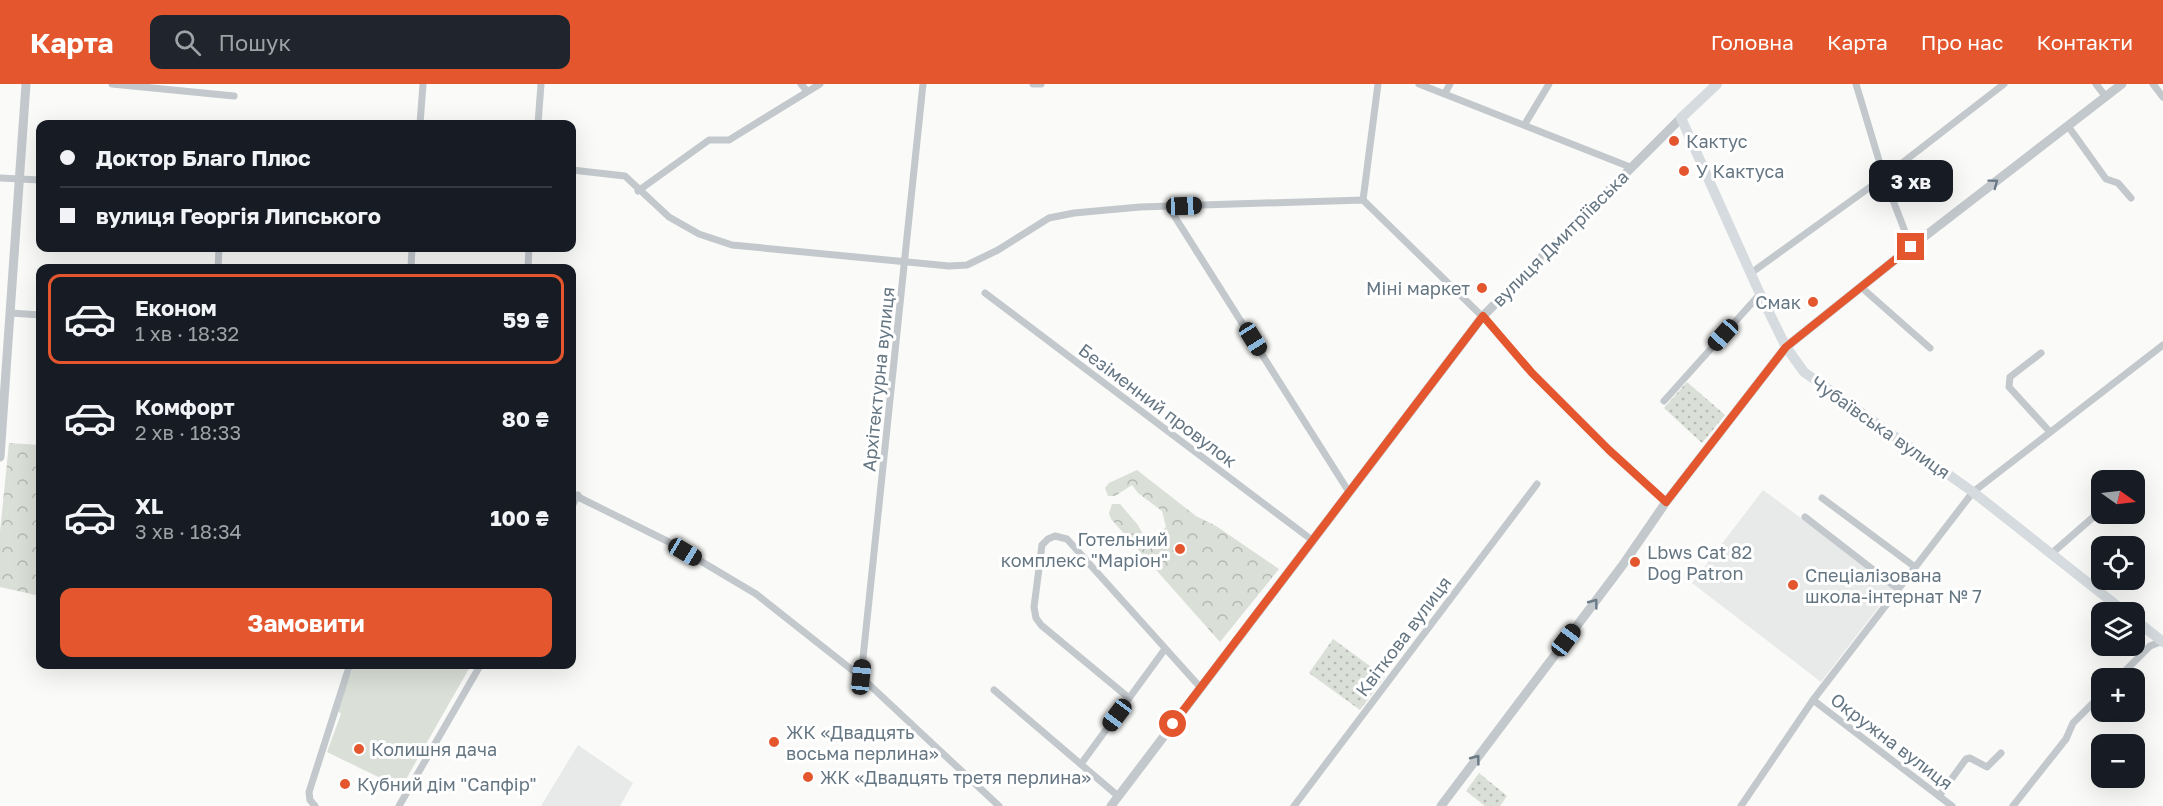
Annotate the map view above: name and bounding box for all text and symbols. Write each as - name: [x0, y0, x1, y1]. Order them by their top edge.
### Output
- search box: [150, 15, 570, 69]
- text: Карта: [30, 26, 114, 59]
- icon: search: [171, 26, 204, 59]
- text: Пошук: [219, 29, 291, 56]
- text: Головна: [1711, 29, 1794, 55]
- text: Карта: [1827, 29, 1888, 55]
- text: Про нас: [1921, 29, 2003, 55]
- text: Контакти: [2036, 29, 2133, 55]
- place label: Кактус: [1686, 130, 1748, 152]
- marker: Кактус: [1667, 134, 1681, 148]
- text: Доктор Благо Плюс: [96, 144, 311, 171]
- place label: У Кактуса: [1696, 160, 1784, 182]
- callout: 3 хв: [1869, 160, 1953, 202]
- marker: У Кактуса: [1677, 164, 1691, 178]
- street label: вулиця Дмитріївська: [1487, 165, 1633, 311]
- text: 3 хв: [1891, 169, 1931, 193]
- one-way arrow: [1988, 179, 1999, 190]
- car: [1166, 196, 1202, 216]
- text: вулиця Георгія Липського: [96, 202, 381, 229]
- route end: [1897, 233, 1924, 260]
- place label: Міні маркет: [1366, 277, 1470, 299]
- marker: Міні маркет: [1475, 281, 1489, 295]
- street label: Архітектурна вулиця: [857, 286, 899, 472]
- place label: Смак: [1755, 291, 1801, 313]
- icon: car: [63, 292, 117, 346]
- text: Економ: [135, 294, 217, 321]
- marker: Смак: [1806, 295, 1820, 309]
- text: 59 ₴: [503, 306, 549, 333]
- car: [1704, 316, 1742, 354]
- car: [1236, 319, 1270, 359]
- text: 1 хв · 18:32: [135, 321, 239, 345]
- street label: Безіменний провулок: [1075, 338, 1241, 472]
- street label: Чубаївська вулиця: [1807, 371, 1955, 483]
- icon: car: [63, 391, 117, 445]
- text: Комфорт: [135, 393, 235, 420]
- text: 80 ₴: [502, 405, 549, 432]
- text: 2 хв · 18:33: [135, 420, 241, 444]
- north arrow: [2091, 470, 2145, 524]
- map controls: [2091, 470, 2145, 788]
- icon: car: [63, 490, 117, 544]
- text: XL: [135, 492, 163, 519]
- text: 100 ₴: [490, 504, 549, 531]
- text: 3 хв · 18:34: [135, 519, 242, 543]
- place label: Готельний комплекс "Маріон": [1001, 528, 1168, 571]
- car: [665, 535, 705, 569]
- button: locate: [2091, 536, 2145, 590]
- place label: Lbws Cat 82 Dog Patron: [1647, 541, 1752, 584]
- marker: Готельний комплекс "Маріон": [1173, 542, 1187, 556]
- marker: Lbws Cat 82 Dog Patron: [1628, 555, 1642, 569]
- place label: Спеціалізована школа-інтернат № 7: [1805, 564, 1982, 607]
- street label: Квіткова вулиця: [1351, 572, 1455, 700]
- marker: Спеціалізована школа-інтернат № 7: [1786, 578, 1800, 592]
- button: Замовити: [60, 588, 552, 657]
- one-way arrow: [1586, 599, 1597, 610]
- button: layers: [2091, 602, 2145, 656]
- car: [1548, 620, 1584, 660]
- car: [850, 658, 872, 696]
- button: +: [2091, 668, 2145, 722]
- street label: Окружна вулиця: [1827, 688, 1957, 794]
- car: [1099, 695, 1135, 735]
- route start: [1159, 710, 1186, 737]
- place label: ЖК «Двадцять восьма перлина»: [786, 721, 939, 764]
- button: −: [2091, 734, 2145, 788]
- marker: ЖК «Двадцять восьма перлина»: [767, 735, 781, 749]
- place label: Колишня дача: [371, 738, 497, 760]
- marker: Колишня дача: [352, 742, 366, 756]
- one-way arrow: [1469, 755, 1480, 766]
- place label: ЖК «Двадцять третя перлина»: [820, 766, 1091, 788]
- marker: ЖК «Двадцять третя перлина»: [801, 770, 815, 784]
- place label: Кубний дім "Сапфір": [357, 773, 537, 795]
- marker: Кубний дім "Сапфір": [338, 777, 352, 791]

